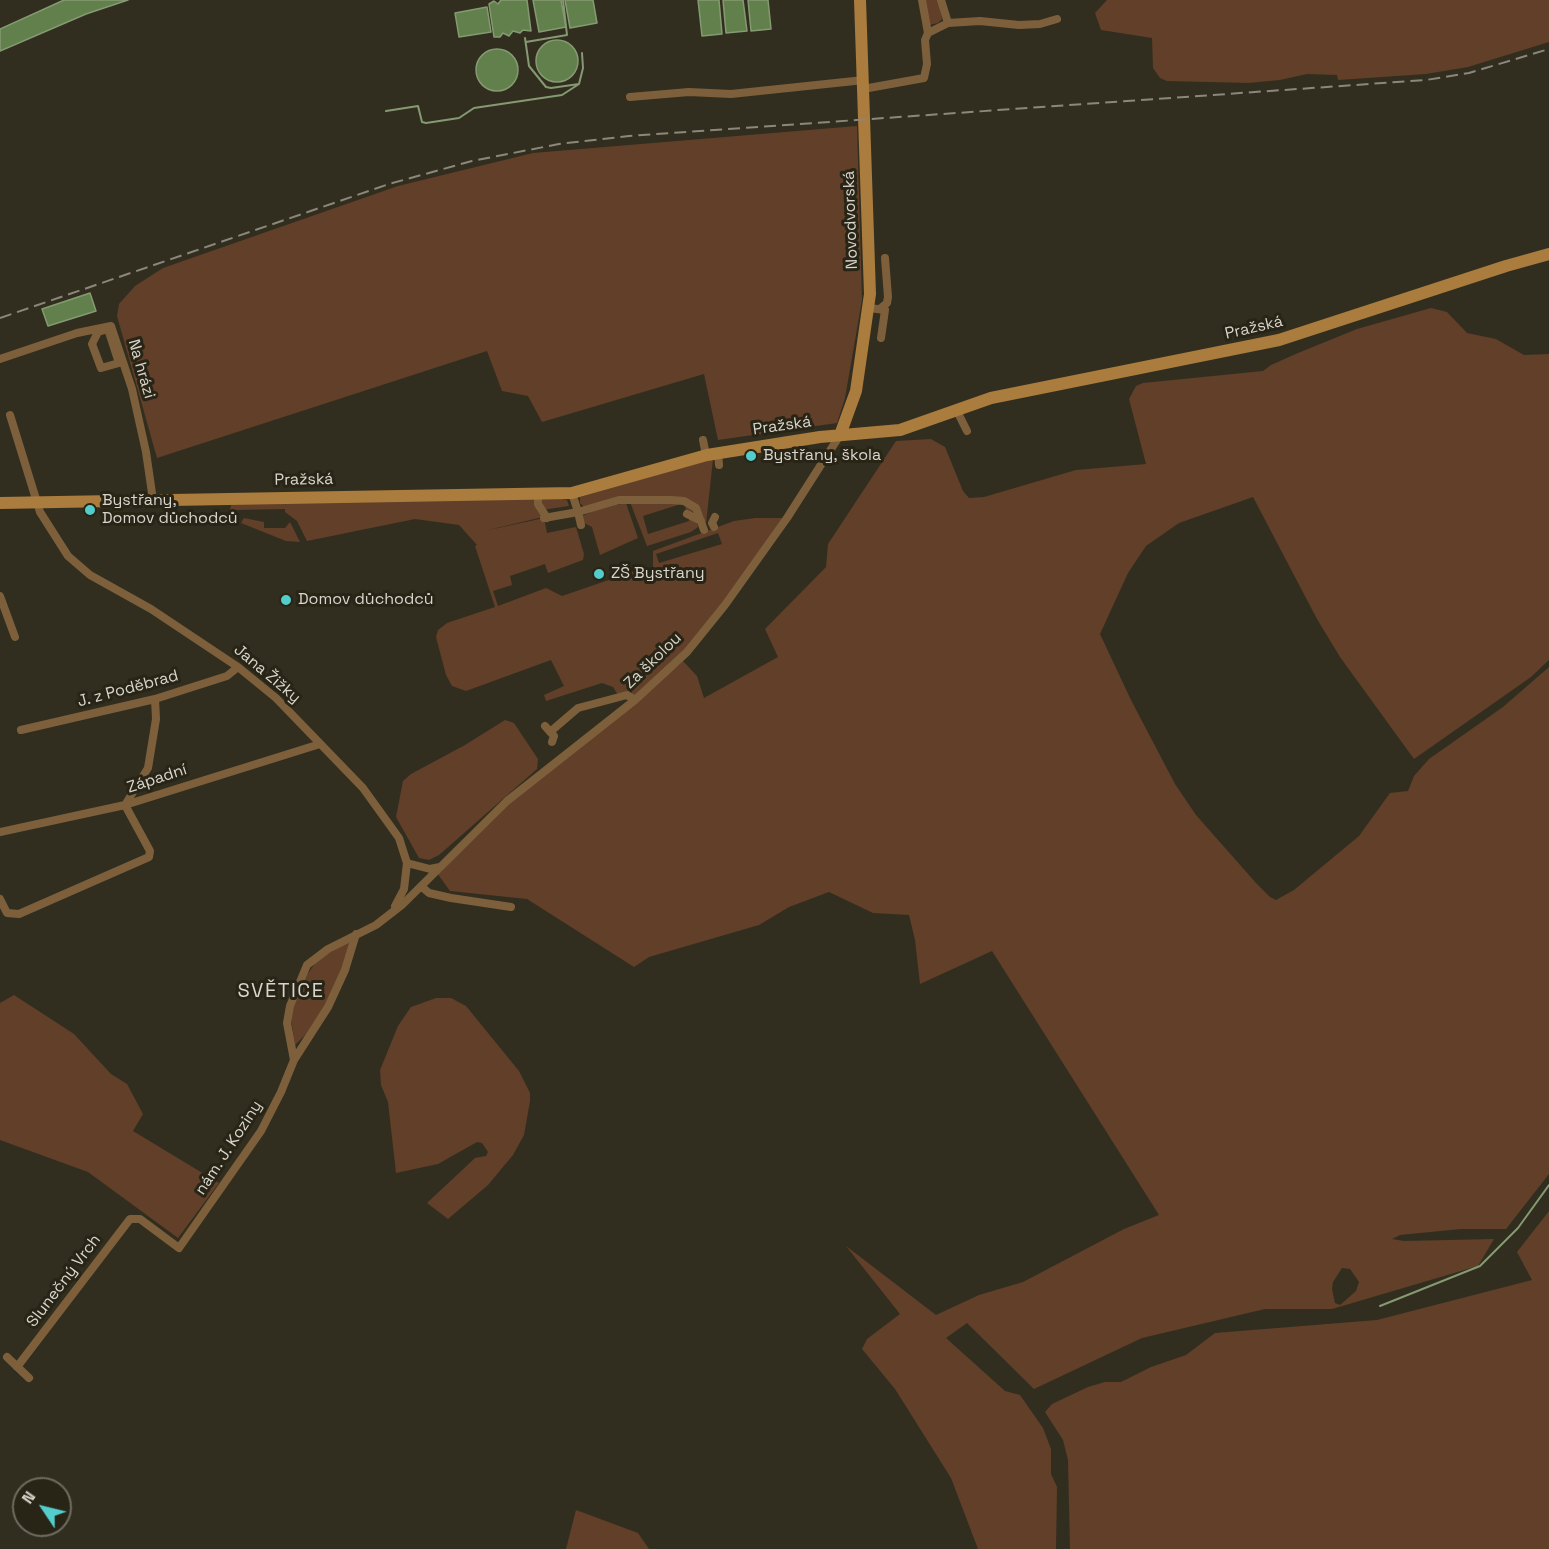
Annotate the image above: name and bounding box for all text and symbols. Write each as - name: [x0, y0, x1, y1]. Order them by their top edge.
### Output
- street label: Novodvorská: [840, 170, 862, 270]
- street label: Pražská: [1223, 312, 1285, 344]
- street label: Na hrázi: [123, 337, 159, 401]
- street label: Pražská: [751, 412, 813, 440]
- place label: Bystřany, škola: [763, 446, 881, 466]
- marker: Bystřany, škola: [744, 449, 758, 463]
- street label: Pražská: [274, 470, 334, 490]
- place label: Bystřany, Domov důchodců: [102, 491, 238, 529]
- marker: Bystřany, Domov důchodců: [83, 503, 97, 517]
- place label: ZŠ Bystřany: [611, 564, 704, 584]
- marker: ZŠ Bystřany: [592, 567, 606, 581]
- place label: Domov důchodců: [298, 590, 434, 610]
- marker: Domov důchodců: [279, 593, 293, 607]
- street label: Za školou: [620, 629, 686, 693]
- street label: Jana Žižky: [230, 641, 304, 707]
- street label: J. z Poděbrad: [75, 666, 181, 712]
- street label: Západní: [125, 760, 189, 798]
- district label: SVĚTICE: [238, 980, 324, 1004]
- street label: nám. J. Koziny: [191, 1097, 267, 1199]
- street label: Slunečný Vrch: [23, 1231, 105, 1331]
- north arrow: [12, 1477, 72, 1537]
- text: N: [17, 1487, 40, 1508]

